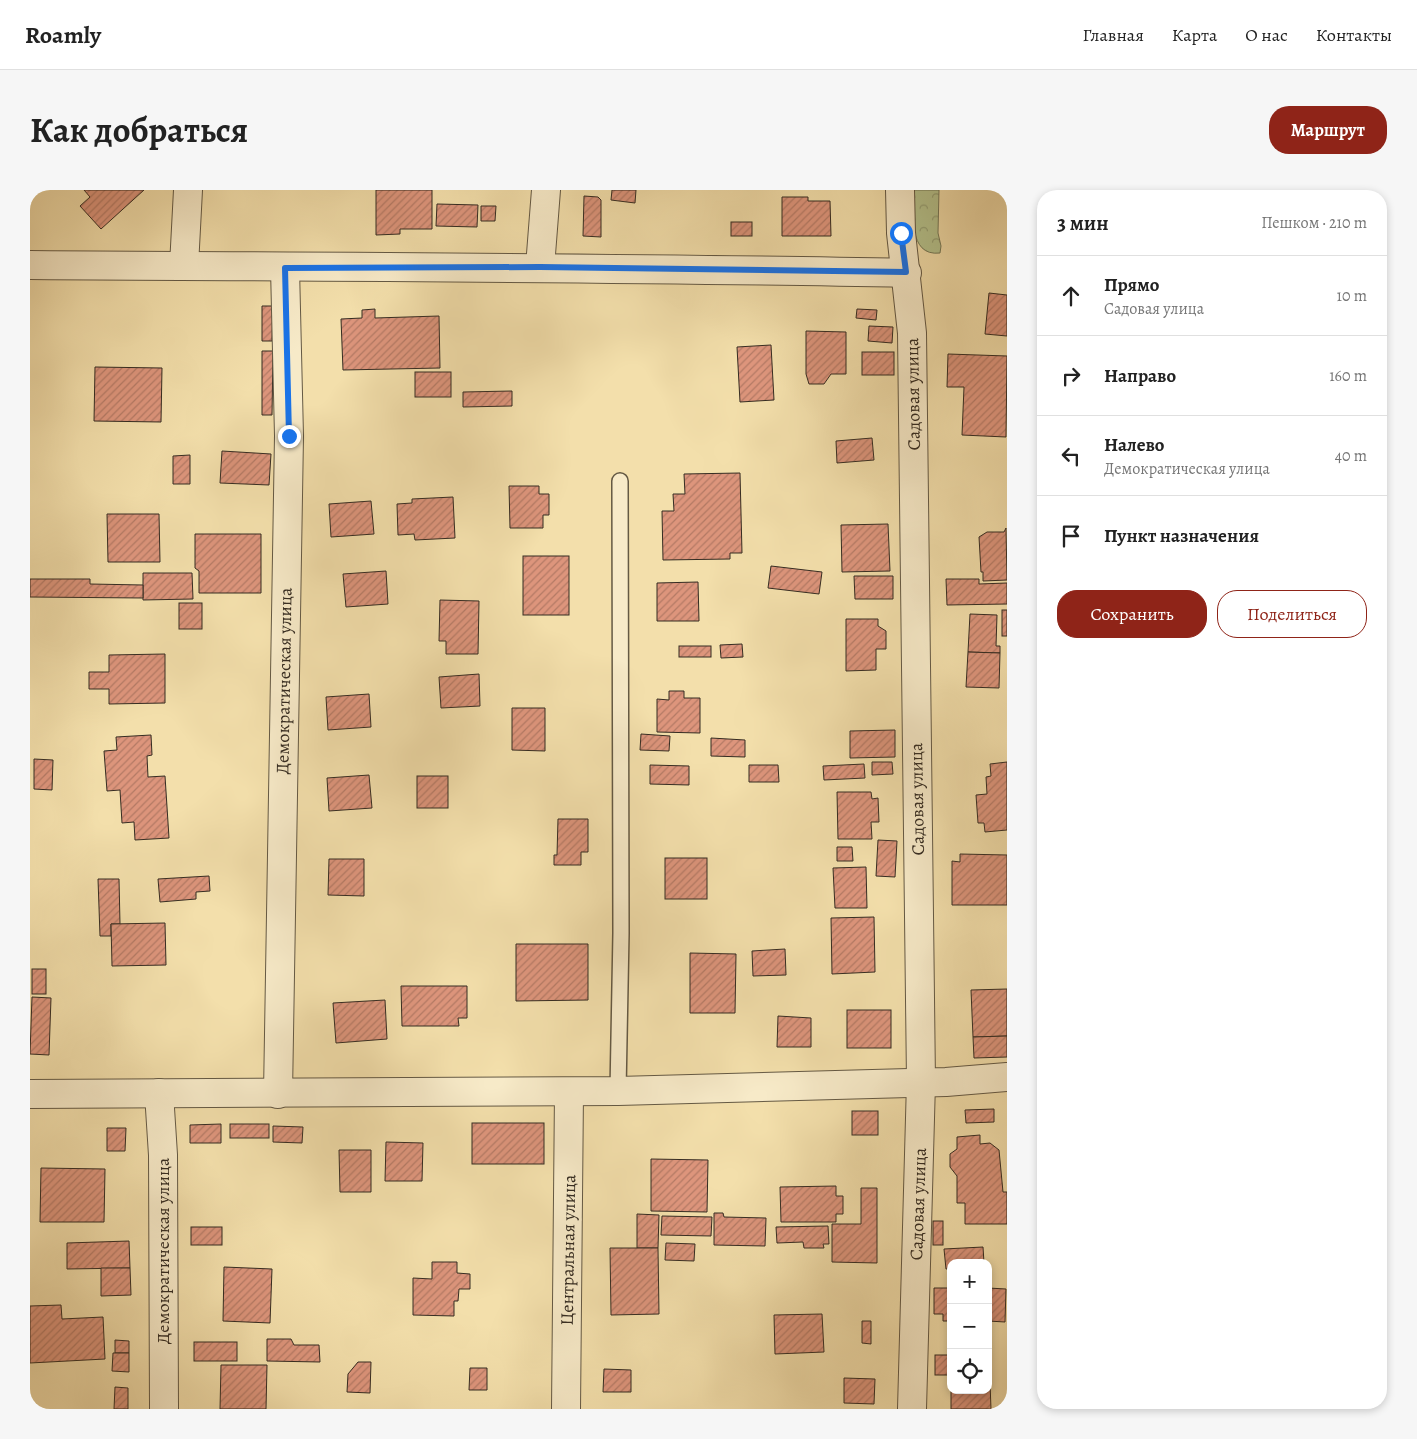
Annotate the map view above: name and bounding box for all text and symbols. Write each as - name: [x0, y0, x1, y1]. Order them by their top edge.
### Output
- text: Roamly: [25, 19, 101, 51]
- text: Главная: [1083, 23, 1144, 47]
- text: Карта: [1172, 23, 1217, 47]
- text: О нас: [1245, 23, 1288, 47]
- text: Контакты: [1316, 23, 1392, 47]
- text: Как добраться: [30, 106, 248, 154]
- button: Маршрут: [1269, 106, 1387, 154]
- text: 3 мин: [1057, 209, 1109, 237]
- text: Пешком · 210 m: [1261, 212, 1367, 234]
- route start: [890, 222, 913, 245]
- text: Прямо: [1104, 272, 1159, 298]
- icon: ahead: [1057, 282, 1085, 310]
- text: 10 m: [1337, 285, 1367, 307]
- text: Садовая улица: [1104, 298, 1204, 320]
- street label: Садовая улица: [900, 337, 926, 450]
- icon: right: [1057, 362, 1085, 390]
- text: Направо: [1104, 363, 1176, 389]
- text: 160 m: [1329, 365, 1367, 387]
- route end: [278, 425, 301, 448]
- text: Налево: [1104, 432, 1164, 458]
- icon: left: [1057, 442, 1085, 470]
- text: 40 m: [1335, 445, 1367, 467]
- text: Демократическая улица: [1104, 458, 1270, 480]
- icon: arrive: [1057, 522, 1085, 550]
- text: Пункт назначения: [1104, 523, 1259, 549]
- street label: Демократическая улица: [270, 587, 298, 775]
- button: Сохранить: [1057, 590, 1207, 638]
- button: Поделиться: [1217, 590, 1367, 638]
- street label: Садовая улица: [904, 742, 930, 855]
- street label: Садовая улица: [904, 1147, 932, 1261]
- street label: Демократическая улица: [151, 1157, 175, 1344]
- street label: Центральная улица: [555, 1174, 581, 1326]
- map controls: [947, 1259, 992, 1394]
- button: +: [947, 1259, 992, 1304]
- button: −: [947, 1304, 992, 1349]
- button: locate: [947, 1349, 992, 1394]

